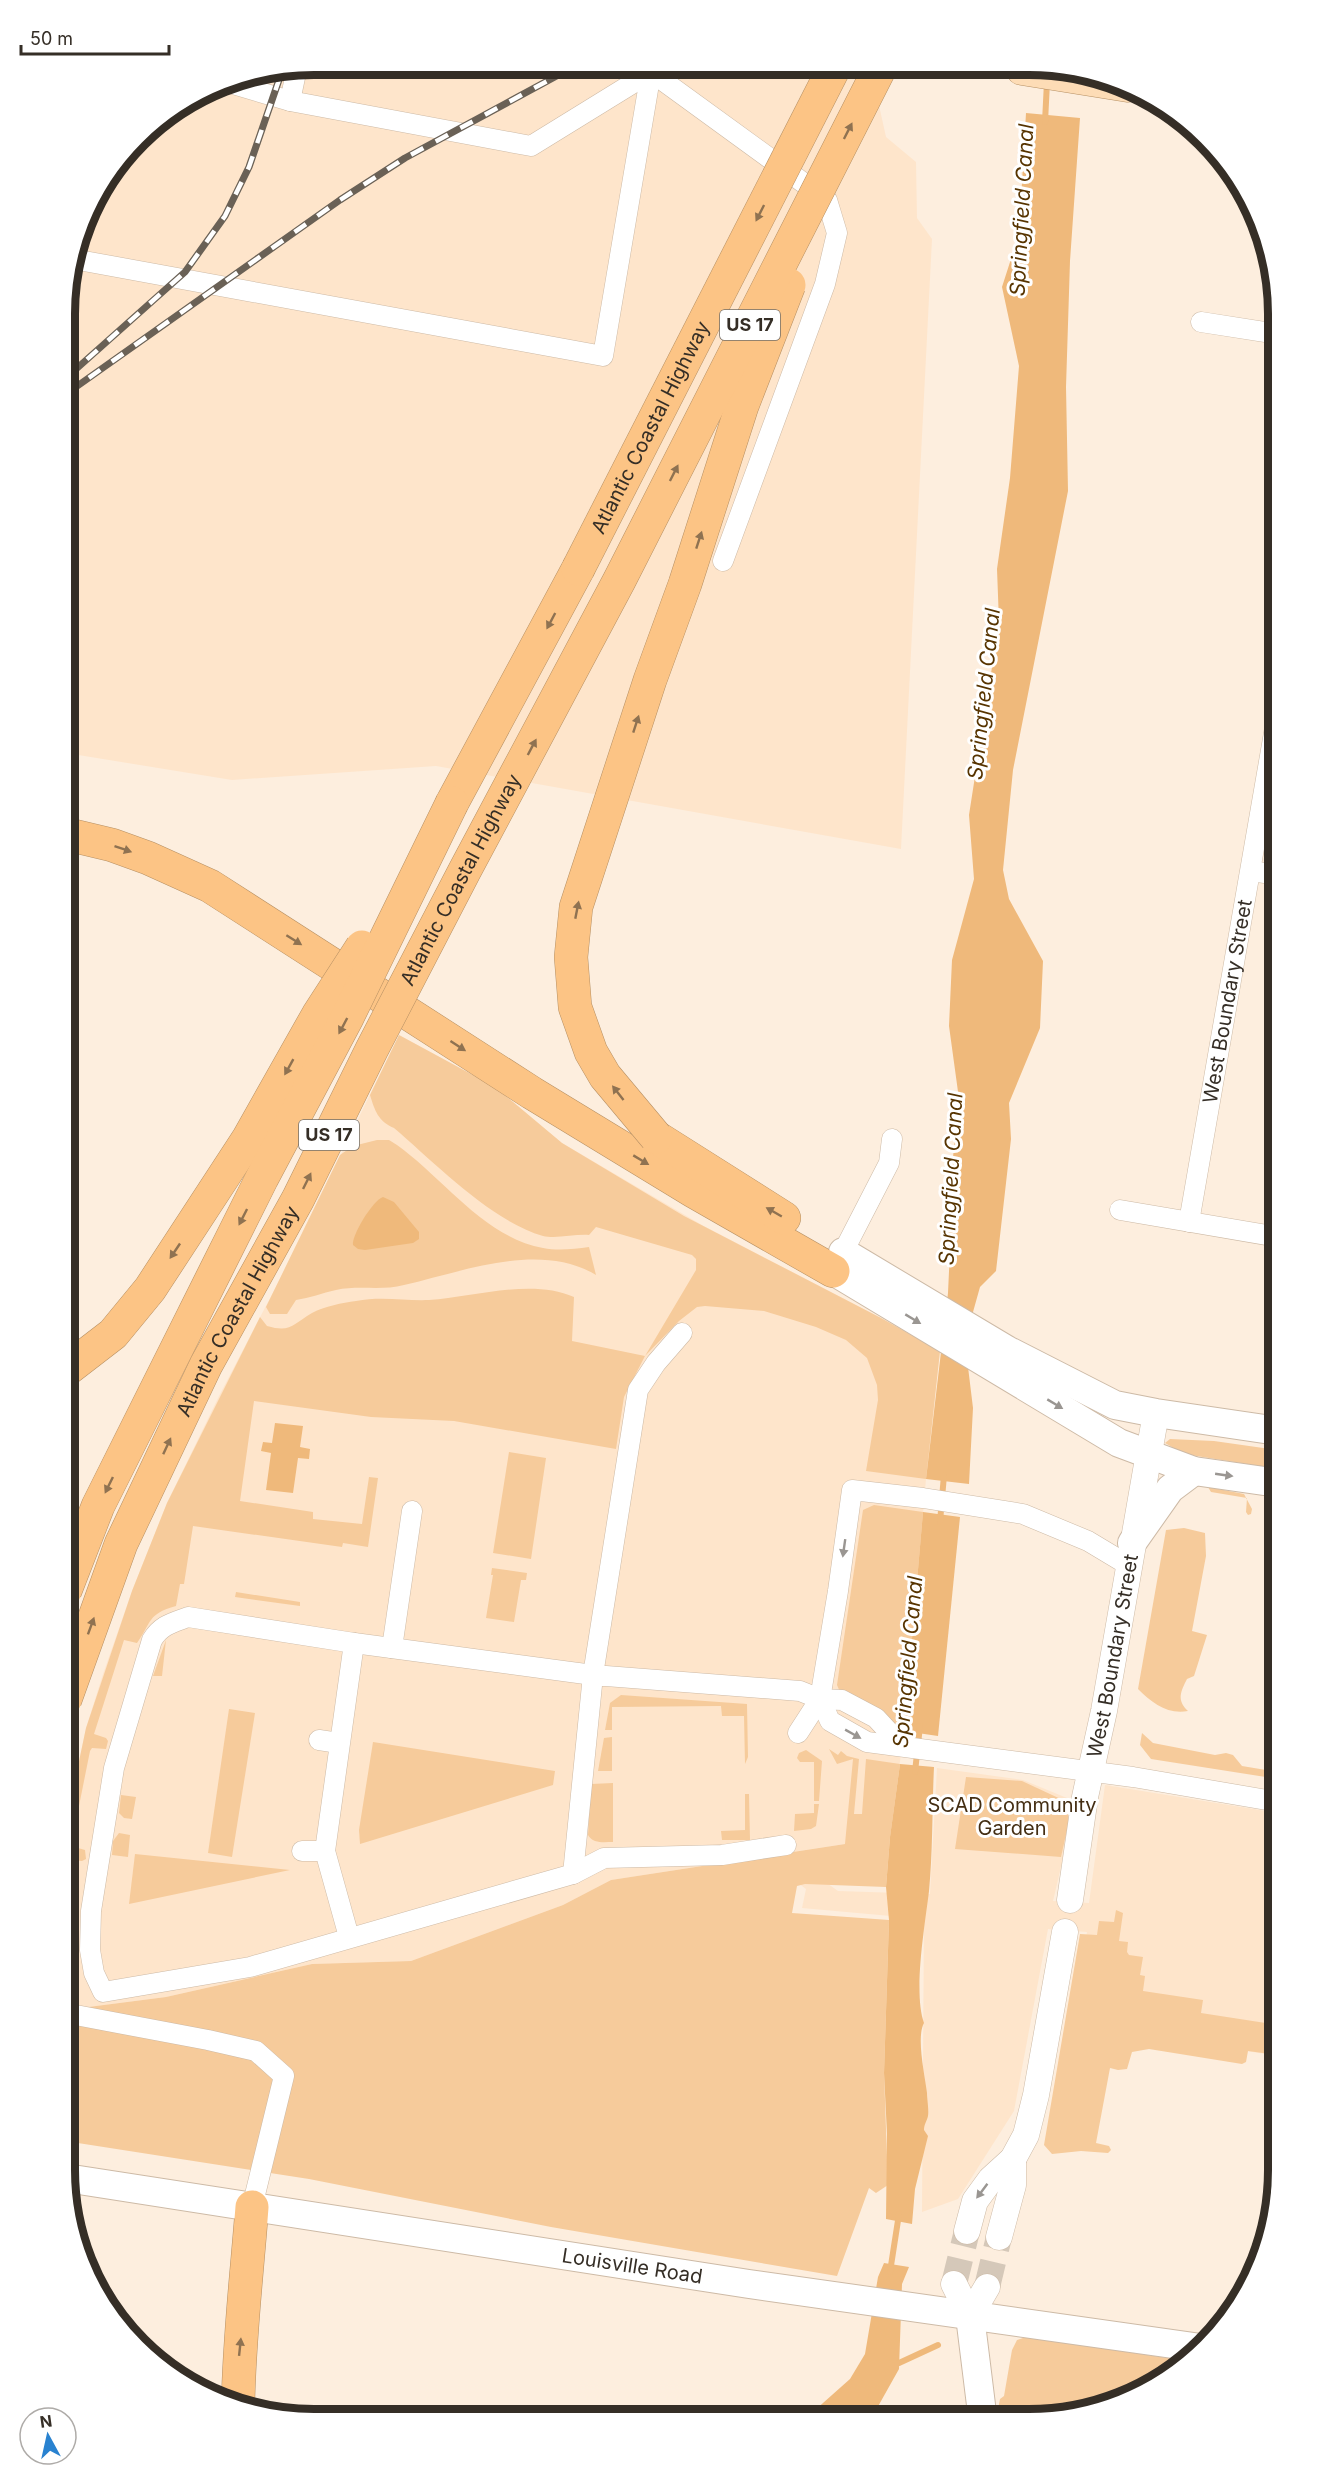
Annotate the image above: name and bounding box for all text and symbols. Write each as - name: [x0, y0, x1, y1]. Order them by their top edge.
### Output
- scale bar: [21, 18, 170, 56]
- text: 50 m: [30, 28, 73, 49]
- one-way arrow: [843, 122, 853, 139]
- water label: Springfield Canal: [1005, 122, 1039, 297]
- one-way arrow: [755, 205, 765, 222]
- road number: US 17: [720, 310, 780, 340]
- street label: Atlantic Coastal Highway: [586, 317, 715, 538]
- one-way arrow: [669, 464, 679, 482]
- one-way arrow: [695, 531, 705, 549]
- water label: Springfield Canal: [962, 606, 1005, 781]
- one-way arrow: [546, 612, 556, 629]
- one-way arrow: [632, 715, 641, 733]
- one-way arrow: [527, 738, 537, 755]
- street label: Atlantic Coastal Highway: [395, 770, 526, 990]
- one-way arrow: [114, 845, 132, 854]
- street label: West Boundary Street: [1198, 897, 1257, 1105]
- one-way arrow: [573, 900, 582, 919]
- one-way arrow: [286, 934, 302, 945]
- one-way arrow: [338, 1017, 348, 1034]
- one-way arrow: [450, 1040, 466, 1051]
- one-way arrow: [284, 1059, 294, 1076]
- one-way arrow: [612, 1086, 624, 1101]
- water label: Springfield Canal: [934, 1091, 968, 1266]
- road number: US 17: [299, 1120, 359, 1150]
- one-way arrow: [633, 1154, 649, 1165]
- one-way arrow: [302, 1172, 312, 1189]
- street label: Atlantic Coastal Highway: [171, 1202, 304, 1420]
- one-way arrow: [766, 1207, 782, 1218]
- one-way arrow: [238, 1208, 247, 1225]
- one-way arrow: [170, 1243, 181, 1259]
- one-way arrow: [905, 1314, 921, 1325]
- one-way arrow: [1047, 1399, 1063, 1410]
- one-way arrow: [163, 1438, 172, 1455]
- one-way arrow: [1215, 1471, 1234, 1480]
- one-way arrow: [104, 1477, 113, 1494]
- one-way arrow: [840, 1538, 849, 1557]
- street label: West Boundary Street: [1082, 1552, 1143, 1760]
- water label: Springfield Canal: [888, 1574, 928, 1749]
- one-way arrow: [87, 1616, 97, 1634]
- one-way arrow: [845, 1729, 862, 1739]
- park label: SCAD Community Garden: [927, 1793, 1097, 1840]
- one-way arrow: [977, 2183, 989, 2198]
- street label: Louisville Road: [560, 2243, 704, 2289]
- one-way arrow: [235, 2338, 245, 2357]
- north arrow: [18, 2406, 78, 2466]
- text: N: [38, 2410, 53, 2432]

